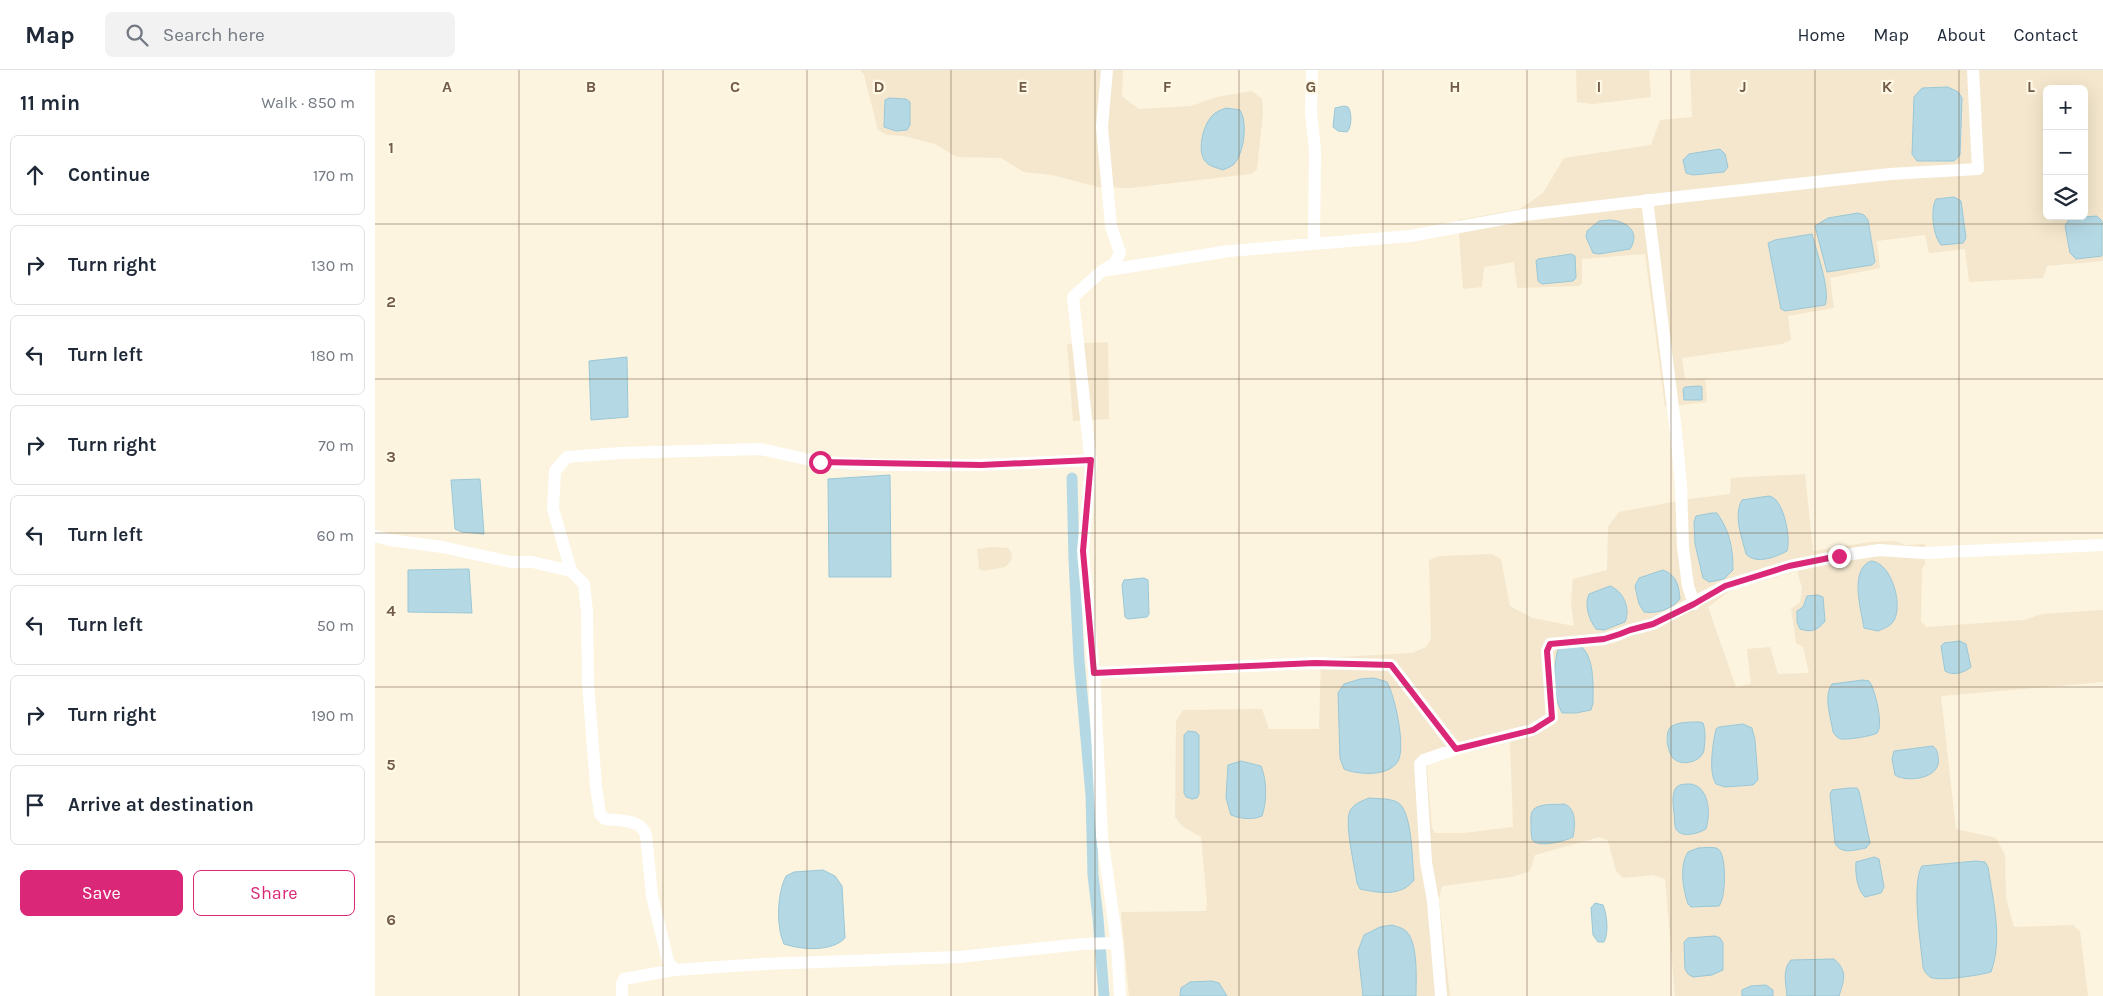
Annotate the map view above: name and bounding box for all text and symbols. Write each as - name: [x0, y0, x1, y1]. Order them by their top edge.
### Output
- search box: [105, 12, 455, 57]
- text: Map: [25, 21, 75, 49]
- icon: search: [123, 21, 151, 49]
- text: Search here: [163, 24, 265, 46]
- text: Home: [1797, 24, 1845, 46]
- text: Map: [1873, 24, 1909, 46]
- text: About: [1937, 24, 1986, 46]
- text: Contact: [2014, 24, 2078, 46]
- text: A: [442, 77, 452, 96]
- text: B: [586, 77, 596, 96]
- text: C: [730, 77, 740, 96]
- text: D: [874, 77, 885, 96]
- text: E: [1018, 77, 1028, 96]
- text: F: [1163, 77, 1172, 96]
- text: G: [1306, 77, 1316, 96]
- text: H: [1449, 77, 1461, 96]
- text: I: [1597, 77, 1601, 96]
- text: J: [1739, 77, 1747, 96]
- text: K: [1882, 77, 1893, 96]
- text: L: [2027, 77, 2035, 96]
- map controls: [2043, 85, 2088, 220]
- button: +: [2043, 85, 2088, 130]
- text: 11 min: [20, 91, 80, 115]
- text: Walk · 850 m: [261, 93, 355, 112]
- button: −: [2043, 130, 2088, 175]
- text: 1: [388, 138, 394, 157]
- icon: ahead: [21, 161, 49, 189]
- text: Continue: [68, 164, 150, 186]
- text: 170 m: [313, 166, 354, 185]
- button: layers: [2043, 175, 2088, 220]
- icon: right: [21, 251, 49, 279]
- text: Turn right: [68, 254, 157, 276]
- text: 130 m: [311, 256, 354, 275]
- text: 2: [386, 292, 396, 311]
- icon: left: [21, 341, 49, 369]
- text: Turn left: [68, 344, 143, 366]
- text: 180 m: [311, 346, 354, 365]
- icon: right: [21, 431, 49, 459]
- text: Turn right: [68, 434, 157, 456]
- text: 70 m: [318, 436, 354, 455]
- text: 3: [386, 447, 396, 466]
- route start: [809, 451, 832, 474]
- icon: left: [21, 521, 49, 549]
- text: Turn left: [68, 524, 143, 546]
- text: 60 m: [317, 526, 354, 545]
- route end: [1828, 545, 1851, 568]
- text: 4: [386, 601, 396, 620]
- icon: left: [21, 611, 49, 639]
- text: Turn left: [68, 614, 143, 636]
- text: 50 m: [317, 616, 354, 635]
- icon: right: [21, 701, 49, 729]
- text: Turn right: [68, 704, 157, 726]
- text: 190 m: [311, 706, 354, 725]
- text: 5: [386, 755, 396, 774]
- icon: arrive: [21, 791, 49, 819]
- text: Arrive at destination: [68, 794, 254, 816]
- button: Save: [20, 870, 183, 916]
- button: Share: [193, 870, 355, 916]
- text: 6: [386, 910, 396, 929]

